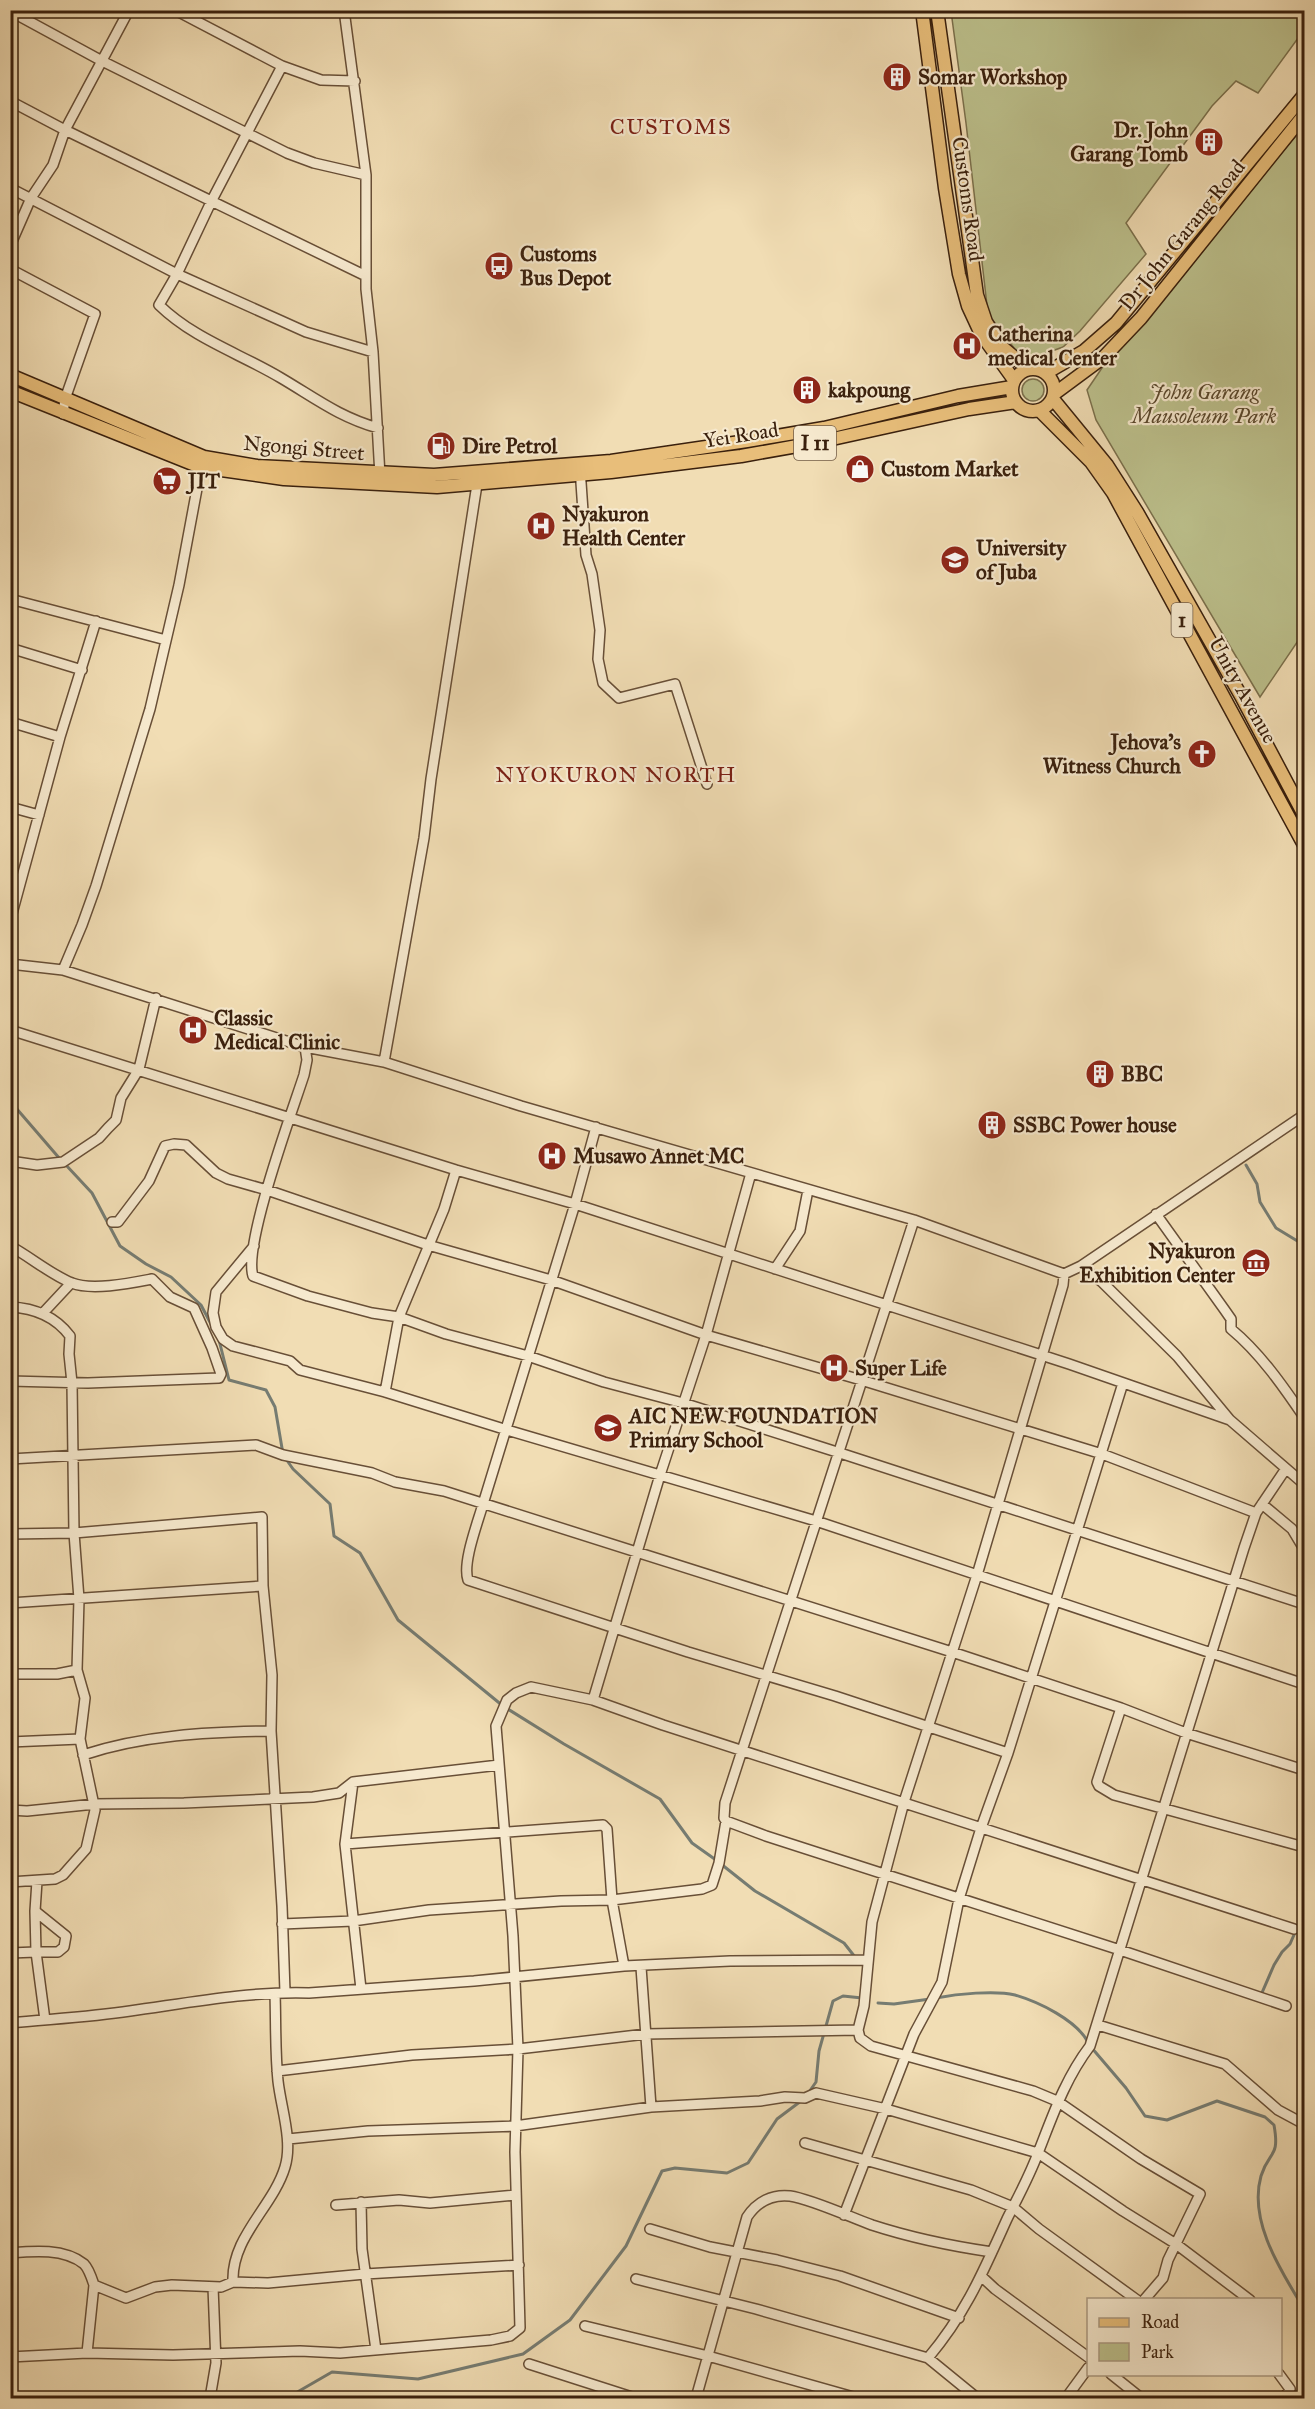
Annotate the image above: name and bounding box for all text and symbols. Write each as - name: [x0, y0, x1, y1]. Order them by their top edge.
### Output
- building icon: Somar Workshop: [881, 61, 913, 93]
- place label: Somar Workshop: [918, 64, 1068, 90]
- district label: CUSTOMS: [610, 113, 732, 140]
- place label: Dr. John Garang Tomb: [1070, 117, 1189, 167]
- building icon: Dr. John Garang Tomb: [1193, 126, 1225, 158]
- street label: Customs Road: [946, 135, 990, 264]
- street label: Dr John Garang Road: [1113, 154, 1251, 316]
- place label: Customs Bus Depot: [520, 241, 612, 291]
- bus stop icon: Customs Bus Depot: [483, 250, 515, 282]
- place label: Catherina medical Center: [987, 321, 1118, 371]
- hospital icon: Catherina medical Center: [951, 330, 983, 362]
- building icon: kakpoung: [791, 374, 823, 406]
- place label: kakpoung: [828, 377, 911, 403]
- park label: John Garang Mausoleum Park: [1130, 379, 1277, 429]
- street label: Yei Road: [702, 416, 781, 454]
- road number: I 11: [794, 426, 836, 460]
- street label: Ngongi Street: [242, 430, 366, 466]
- fuel station icon: Dire Petrol: [425, 430, 457, 462]
- place label: Dire Petrol: [462, 433, 558, 459]
- shop icon: Custom Market: [844, 453, 876, 485]
- place label: Custom Market: [881, 456, 1019, 482]
- supermarket icon: JIT: [151, 465, 183, 497]
- place label: JIT: [185, 468, 220, 495]
- place label: Nyakuron Health Center: [562, 501, 686, 551]
- hospital icon: Nyakuron Health Center: [525, 510, 557, 542]
- place label: University of Juba: [976, 535, 1067, 586]
- school or university icon: University of Juba: [939, 544, 971, 576]
- road number: 1: [1172, 603, 1192, 637]
- street label: Unity Avenue: [1203, 632, 1283, 748]
- place label: Jehova's Witness Church: [1043, 729, 1181, 779]
- church icon: Jehova's Witness Church: [1186, 738, 1218, 770]
- district label: NYOKURON NORTH: [495, 761, 737, 788]
- place label: Classic Medical Clinic: [214, 1005, 340, 1055]
- hospital icon: Classic Medical Clinic: [177, 1014, 209, 1046]
- building icon: BBC: [1084, 1058, 1116, 1090]
- place label: BBC: [1121, 1061, 1163, 1087]
- building icon: SSBC Power house: [976, 1109, 1008, 1141]
- place label: SSBC Power house: [1013, 1112, 1177, 1138]
- hospital icon: Musawo Annet MC: [536, 1140, 568, 1172]
- place label: Musawo Annet MC: [573, 1143, 744, 1169]
- place label: Nyakuron Exhibition Center: [1079, 1238, 1236, 1288]
- museum icon: Nyakuron Exhibition Center: [1240, 1247, 1272, 1279]
- hospital icon: Super Life: [818, 1352, 850, 1384]
- place label: Super Life: [855, 1355, 947, 1381]
- place label: AIC NEW FOUNDATION Primary School: [627, 1403, 878, 1453]
- school or university icon: AIC NEW FOUNDATION Primary School: [592, 1412, 624, 1444]
- legend: [1087, 2298, 1282, 2376]
- text: Road: [1141, 2311, 1179, 2333]
- text: Park: [1141, 2341, 1174, 2363]

